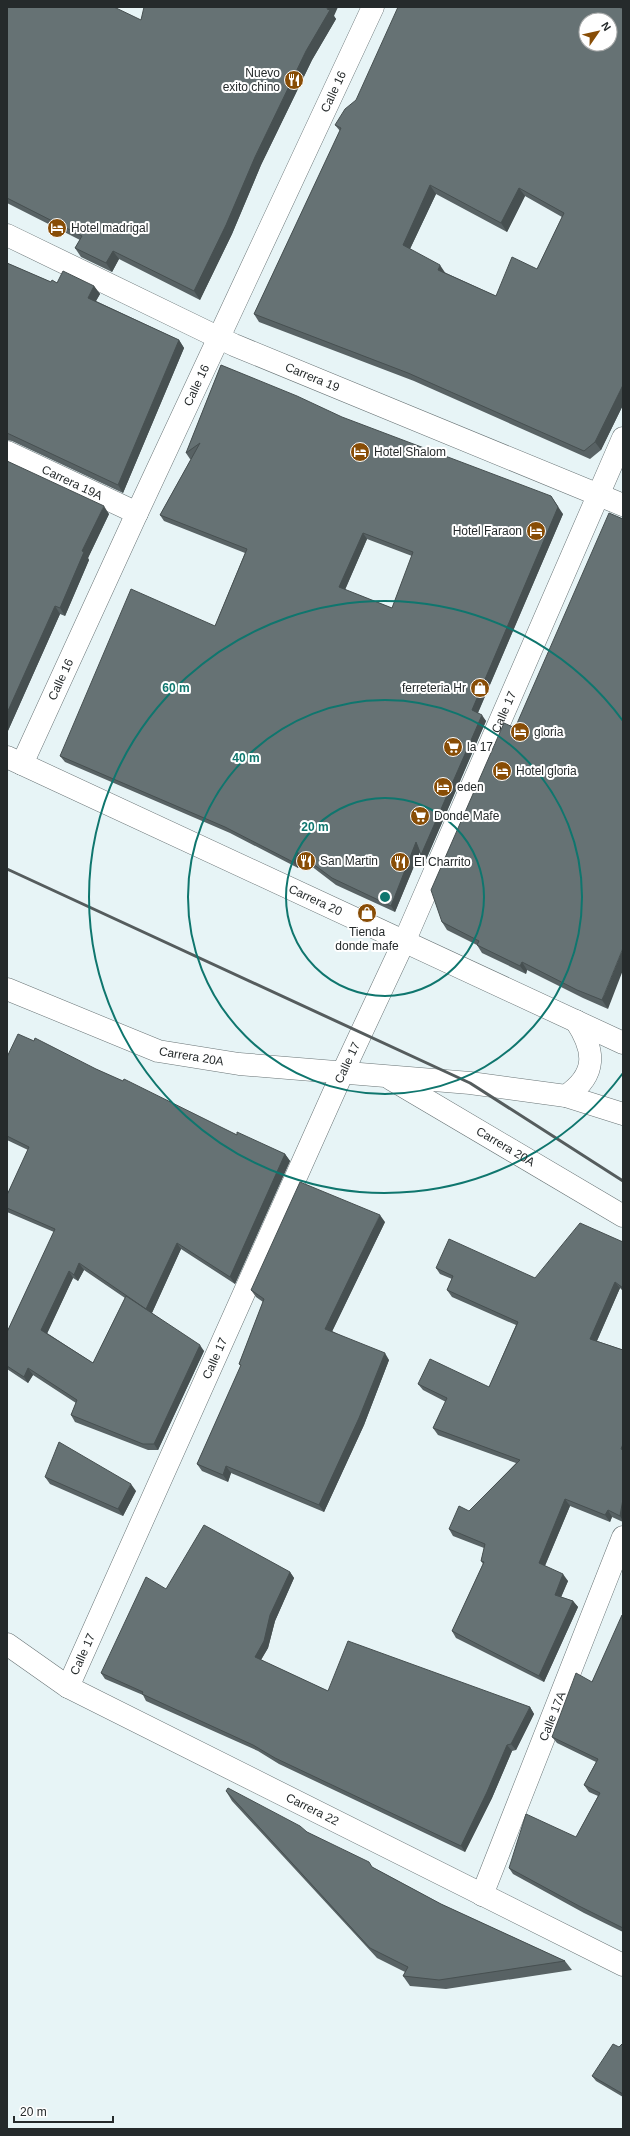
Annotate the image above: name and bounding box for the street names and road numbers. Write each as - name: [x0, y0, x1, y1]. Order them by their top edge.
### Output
- street label: Calle 16: [318, 68, 349, 115]
- street label: Carrera 19: [283, 360, 342, 395]
- street label: Calle 16: [181, 362, 212, 408]
- street label: Carrera 19A: [40, 462, 105, 503]
- street label: Calle 16: [45, 656, 76, 702]
- street label: Calle 17: [489, 689, 519, 735]
- street label: Carrera 20: [286, 882, 345, 919]
- street label: Calle 17: [332, 1039, 363, 1086]
- street label: Carrera 20A: [158, 1044, 225, 1068]
- street label: Carrera 20A: [474, 1124, 537, 1169]
- street label: Calle 17: [200, 1335, 230, 1381]
- street label: Calle 17: [67, 1631, 98, 1677]
- street label: Calle 17A: [536, 1690, 568, 1743]
- street label: Carrera 22: [284, 1790, 342, 1829]

